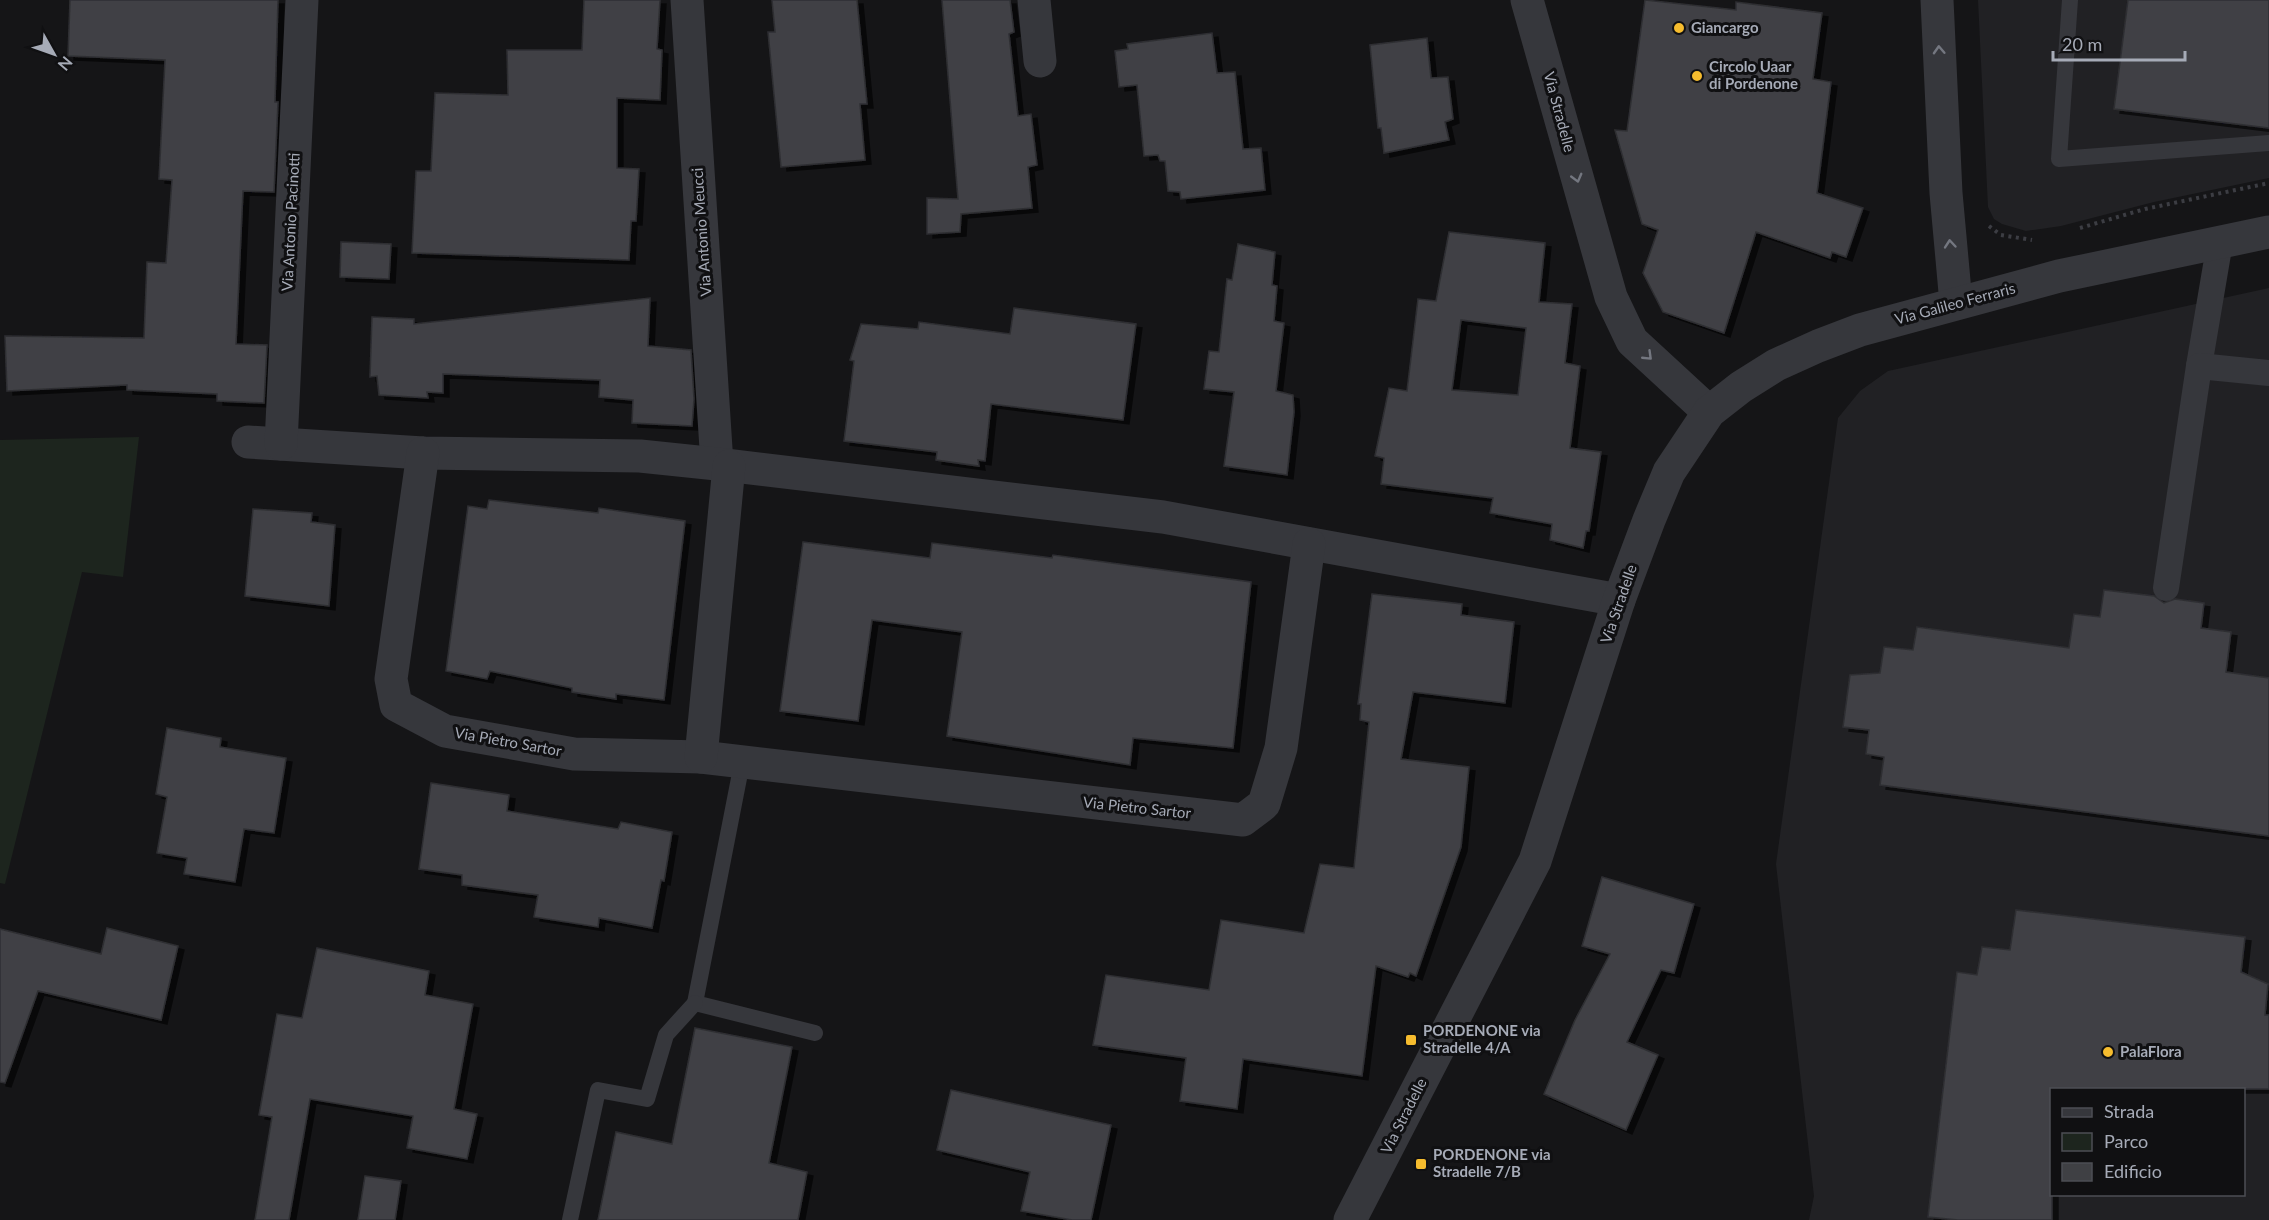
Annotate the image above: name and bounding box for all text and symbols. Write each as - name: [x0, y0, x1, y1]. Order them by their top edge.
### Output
- place label: Giancargo: [1691, 18, 1759, 36]
- marker: Giancargo: [1672, 21, 1686, 35]
- north arrow: [24, 24, 84, 84]
- scale bar: [2053, 24, 2185, 62]
- text: 20 m: [2062, 33, 2102, 55]
- one-way arrow: [1933, 45, 1946, 54]
- text: N: [55, 53, 77, 75]
- place label: Circolo Uaar di Pordenone: [1709, 57, 1798, 92]
- marker: Circolo Uaar di Pordenone: [1690, 69, 1704, 83]
- street label: Via Stradelle: [1541, 70, 1579, 154]
- street label: Via Antonio Pacinotti: [277, 152, 303, 292]
- street label: Via Antonio Meucci: [688, 167, 714, 297]
- one-way arrow: [1570, 172, 1582, 183]
- one-way arrow: [1944, 240, 1957, 249]
- street label: Via Galileo Ferraris: [1893, 278, 2017, 328]
- one-way arrow: [1640, 349, 1651, 360]
- street label: Via Stradelle: [1596, 562, 1640, 646]
- street label: Via Pietro Sartor: [453, 723, 564, 759]
- street label: Via Pietro Sartor: [1082, 792, 1193, 822]
- place label: PORDENONE via Stradelle 4/A: [1423, 1021, 1541, 1056]
- marker: PORDENONE via Stradelle 4/A: [1404, 1033, 1418, 1047]
- place label: PalaFlora: [2120, 1042, 2182, 1060]
- marker: PalaFlora: [2101, 1045, 2115, 1059]
- street label: Via Stradelle: [1376, 1075, 1430, 1156]
- legend: [2050, 1088, 2245, 1196]
- text: Strada: [2104, 1100, 2154, 1122]
- text: Parco: [2104, 1130, 2148, 1152]
- place label: PORDENONE via Stradelle 7/B: [1433, 1145, 1551, 1180]
- marker: PORDENONE via Stradelle 7/B: [1414, 1157, 1428, 1171]
- text: Edificio: [2104, 1160, 2162, 1182]

